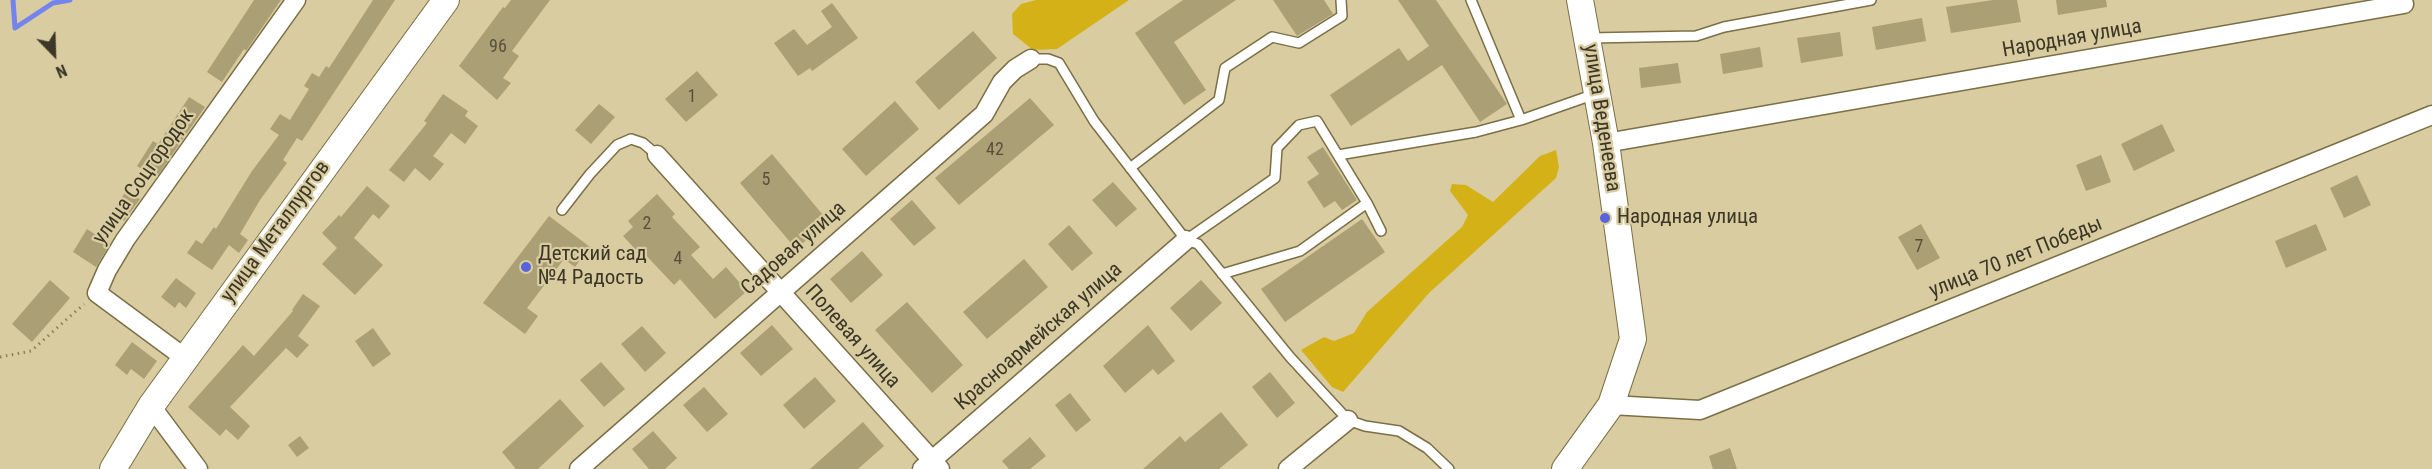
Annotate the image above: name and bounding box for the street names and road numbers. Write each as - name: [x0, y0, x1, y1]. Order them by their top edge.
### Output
- street label: Народная улица: [2000, 14, 2144, 64]
- street label: улица Веденеева: [1577, 42, 1625, 194]
- street label: улица Соцгородок: [88, 105, 200, 249]
- street label: улица Металлургов: [216, 156, 336, 308]
- street label: Садовая улица: [737, 197, 851, 301]
- street label: улица 70 лет Победы: [1926, 212, 2106, 304]
- street label: Красноармейская улица: [950, 258, 1128, 416]
- street label: Полевая улица: [799, 280, 905, 394]

